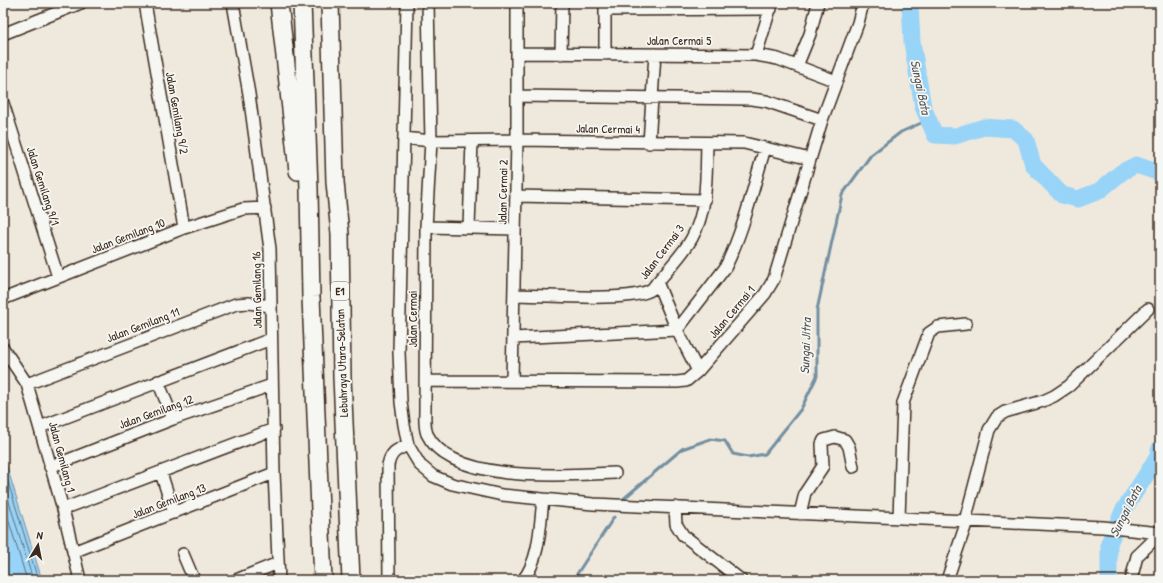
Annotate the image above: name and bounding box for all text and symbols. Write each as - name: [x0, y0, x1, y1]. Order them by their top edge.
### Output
- street label: Jalan Cermai 5: [647, 32, 711, 49]
- water label: Sungai Bata: [905, 58, 936, 118]
- street label: Jalan Gemilang 9/2: [162, 71, 193, 156]
- street label: Jalan Cermai 4: [576, 119, 641, 138]
- street label: Jalan Gemilang 9/1: [23, 144, 64, 227]
- street label: Jalan Cermai 2: [493, 159, 512, 225]
- street label: Jalan Gemilang 10: [88, 214, 167, 257]
- street label: Jalan Cermai 3: [635, 221, 688, 283]
- street label: Jalan Gemilang 16: [247, 251, 266, 329]
- road number: E1: [331, 282, 349, 300]
- street label: Jalan Cermai 1: [705, 282, 759, 342]
- street label: Jalan Cermai: [404, 291, 421, 347]
- street label: Jalan Gemilang 11: [104, 303, 182, 346]
- street label: Lebuhraya Utara–Selatan: [331, 309, 352, 417]
- water label: Sungai Jitra: [795, 316, 816, 374]
- street label: Jalan Gemilang 12: [116, 390, 196, 433]
- street label: Jalan Gemilang 1: [45, 420, 80, 494]
- street label: Jalan Gemilang 13: [129, 479, 208, 522]
- water label: Sungai Bata: [1104, 481, 1147, 540]
- north arrow: [18, 525, 58, 565]
- text: N: [36, 528, 44, 543]

